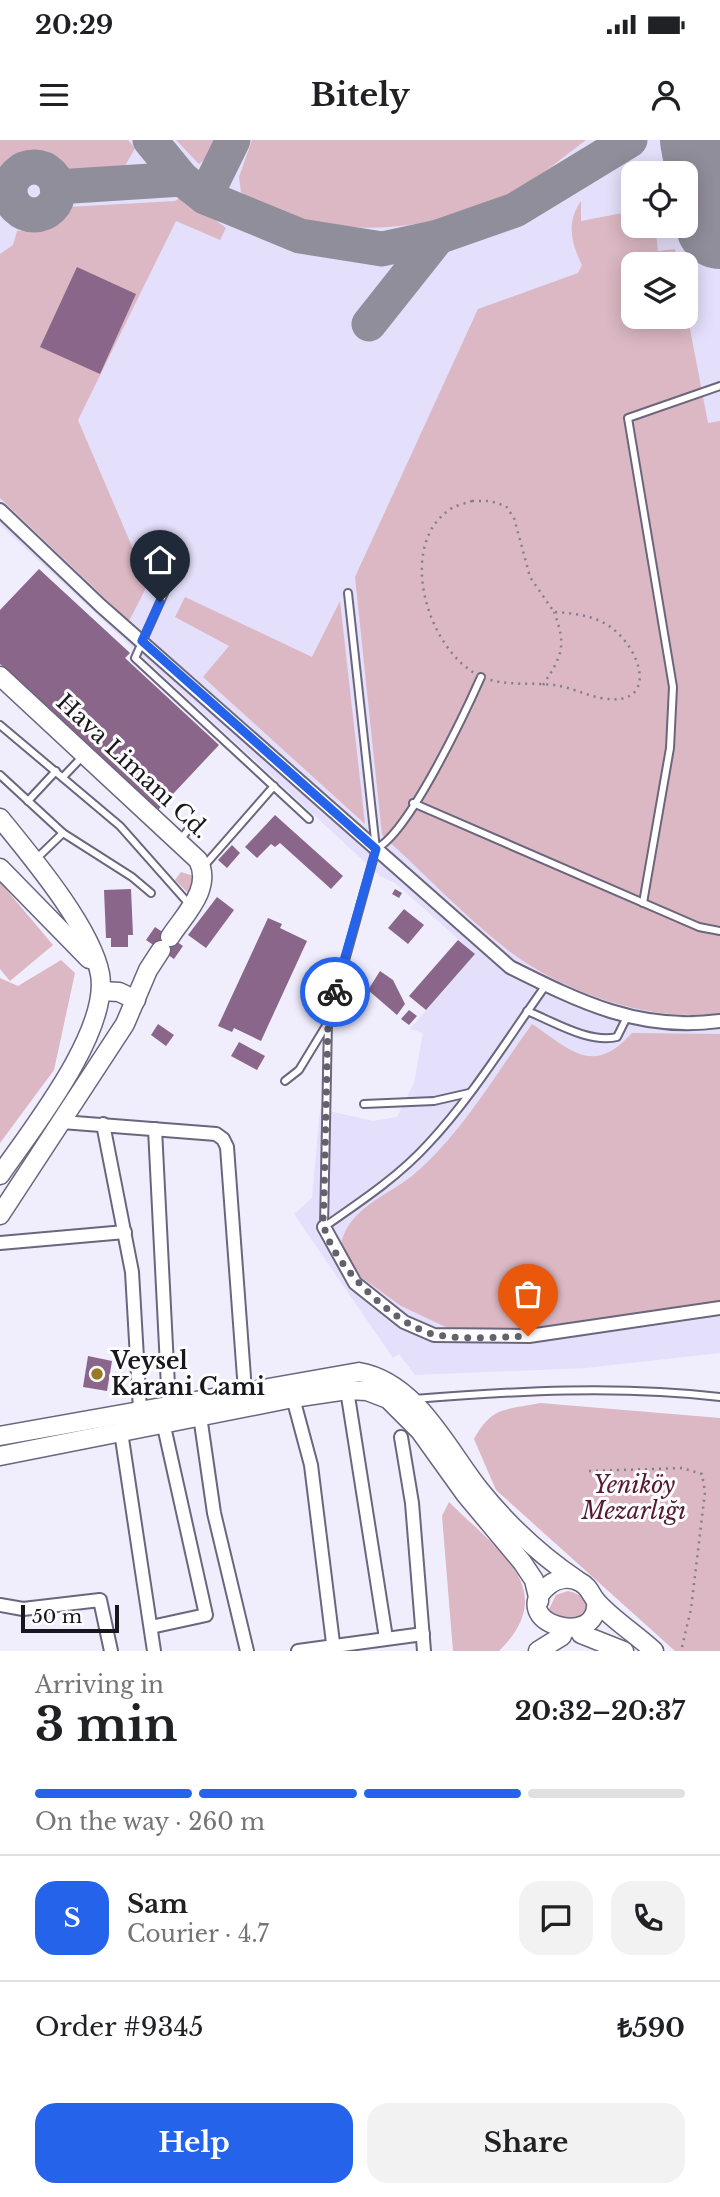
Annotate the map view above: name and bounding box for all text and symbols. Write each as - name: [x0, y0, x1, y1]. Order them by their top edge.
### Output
- text: 20:29: [35, 9, 113, 41]
- text: Bitely: [310, 75, 410, 115]
- icon: menu: [35, 76, 73, 114]
- icon: person: [647, 76, 685, 114]
- map controls: [621, 161, 698, 329]
- button: locate: [621, 161, 698, 238]
- button: layers: [621, 252, 698, 329]
- pin: [130, 530, 190, 602]
- icon: home: [141, 541, 179, 579]
- street label: Hava Limanı Cd.: [51, 688, 215, 844]
- courier: [300, 957, 370, 1027]
- icon: bike: [316, 973, 354, 1011]
- pin: [498, 1264, 558, 1336]
- icon: bag: [509, 1275, 547, 1313]
- place label: Veysel Karani Cami: [110, 1347, 265, 1401]
- marker: Veysel Karani Cami: [89, 1366, 105, 1382]
- park label: Yeniköy Mezarlığı: [581, 1471, 686, 1525]
- scale bar: [21, 1602, 119, 1634]
- text: 50 m: [32, 1605, 82, 1628]
- text: Arriving in: [35, 1671, 164, 1699]
- text: 20:32–20:37: [515, 1695, 685, 1727]
- text: 3 min: [35, 1696, 177, 1753]
- text: On the way · 260 m: [35, 1808, 265, 1836]
- button: chat: [519, 1881, 593, 1955]
- button: phone: [611, 1881, 685, 1955]
- text: Sam: [127, 1888, 188, 1920]
- text: S: [63, 1902, 81, 1934]
- text: Courier · 4.7: [127, 1920, 269, 1948]
- text: Order #9345: [35, 2011, 203, 2043]
- text: ₺590: [618, 2012, 685, 2044]
- button: Help: [35, 2103, 353, 2183]
- button: Share: [367, 2103, 685, 2183]

